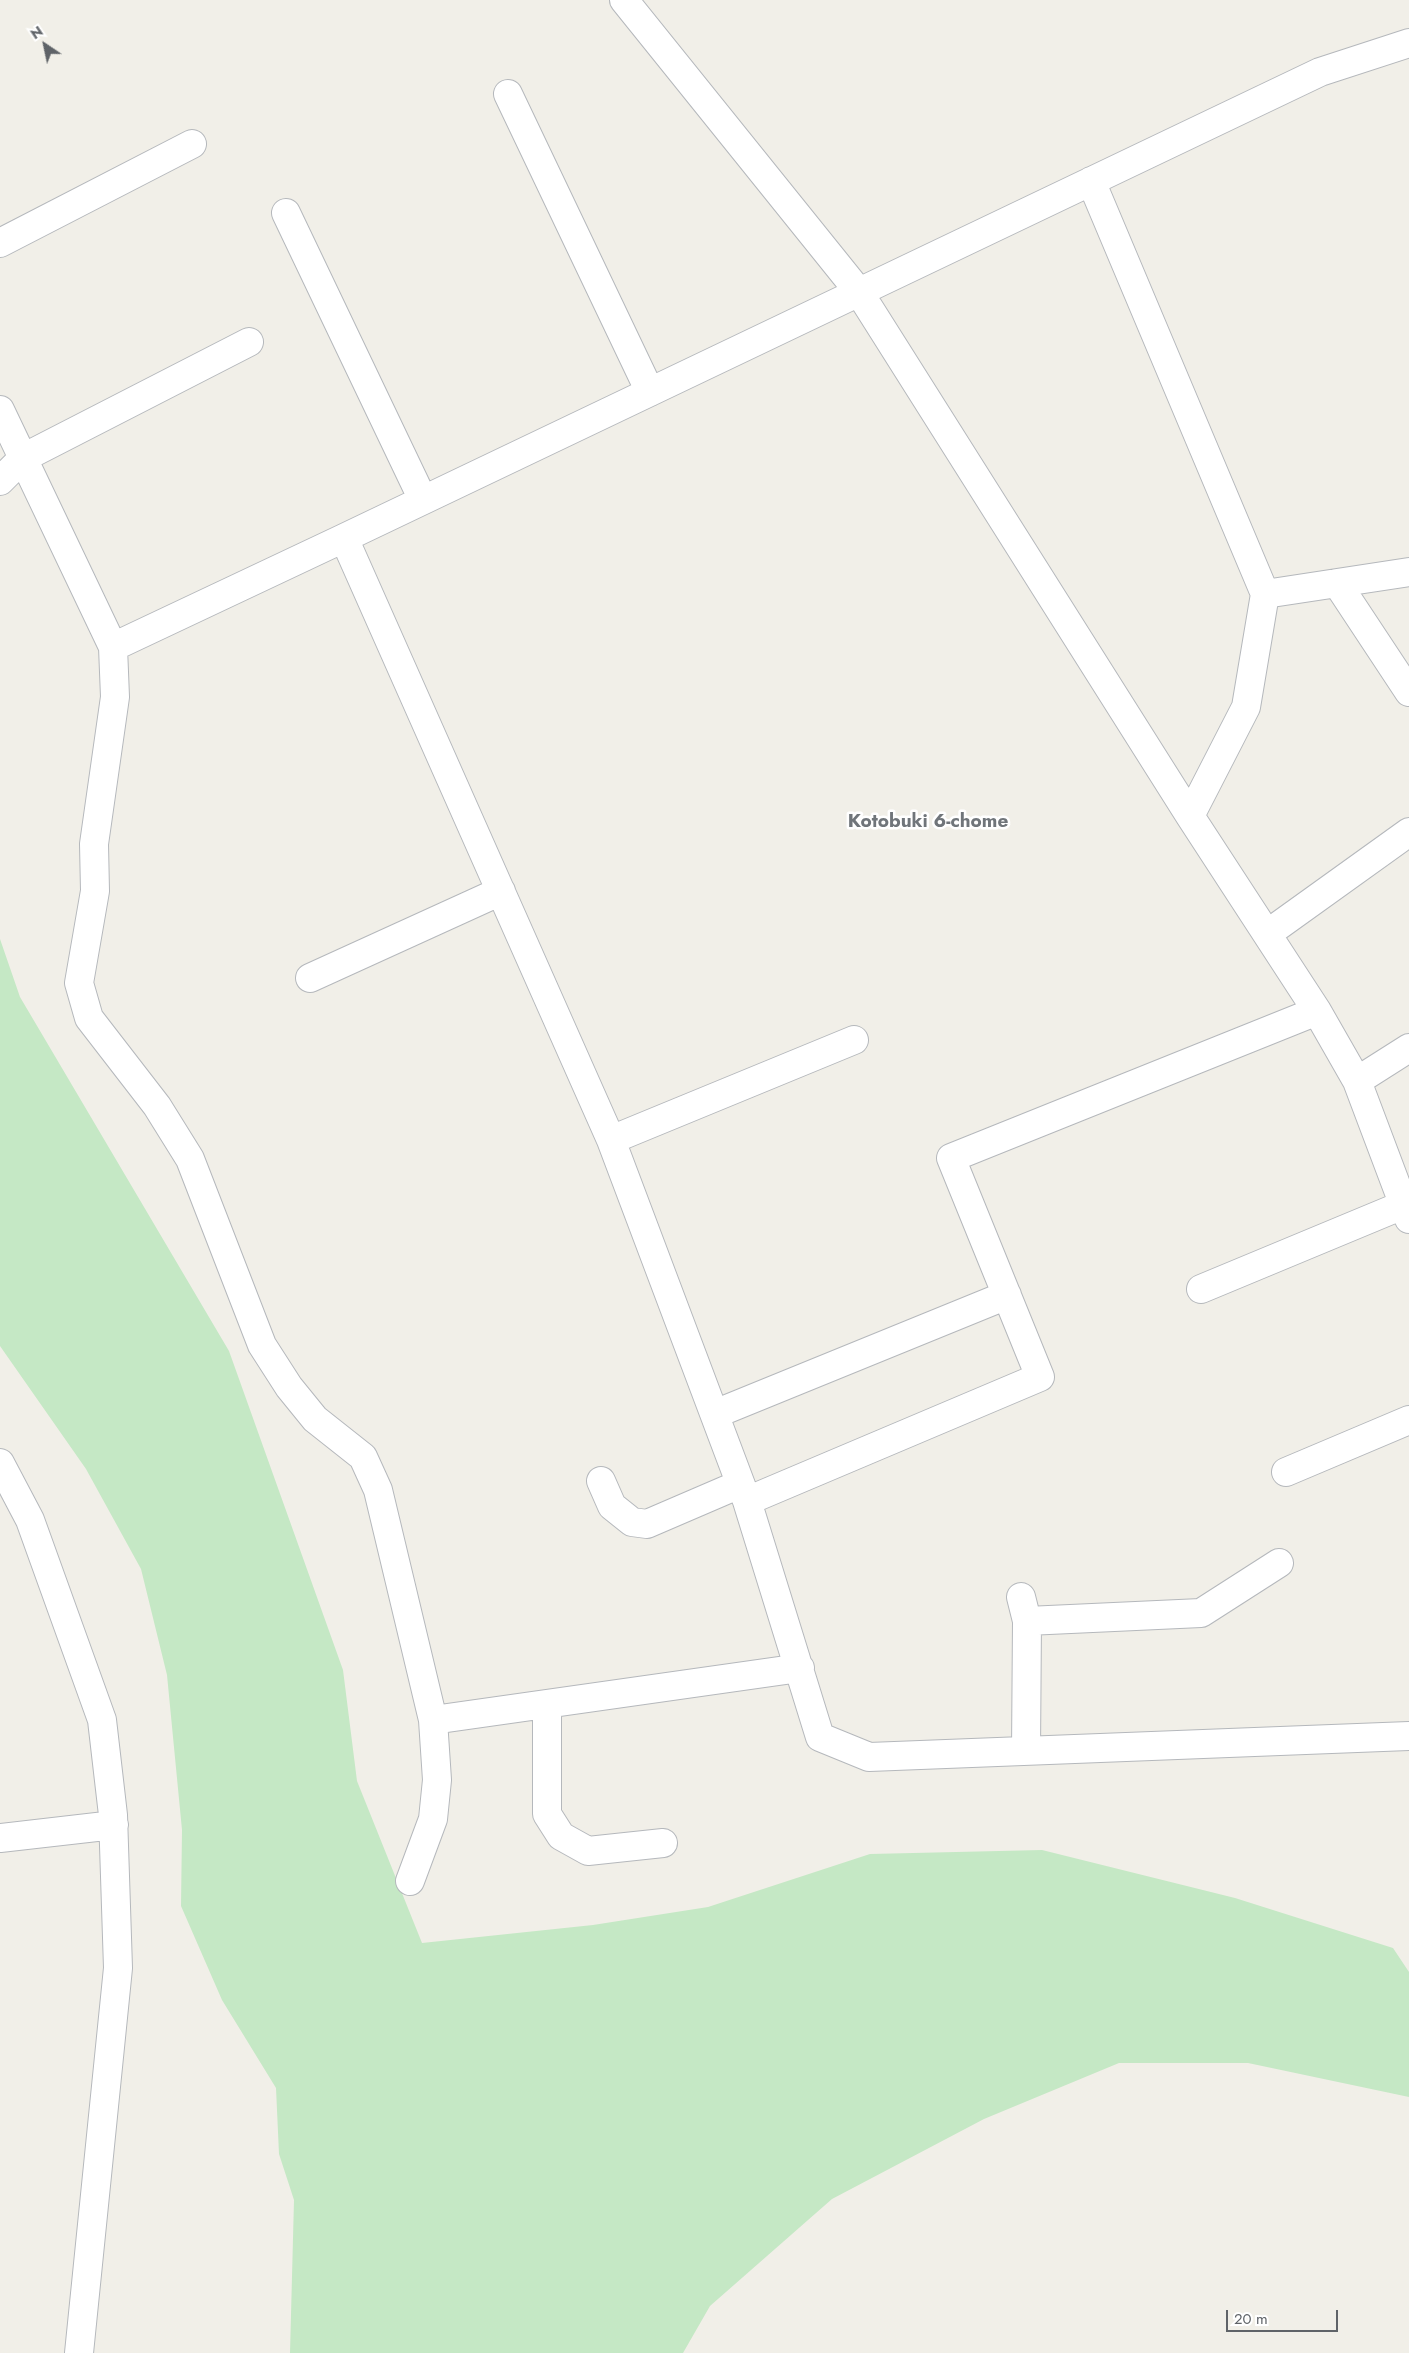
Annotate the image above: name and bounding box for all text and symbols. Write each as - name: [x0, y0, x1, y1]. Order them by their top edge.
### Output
- north arrow: [20, 20, 70, 70]
- text: N: [26, 21, 47, 44]
- district label: Kotobuki 6-chome: [848, 811, 1008, 833]
- scale bar: [1229, 2300, 1342, 2332]
- text: 20 m: [1234, 2308, 1268, 2330]

